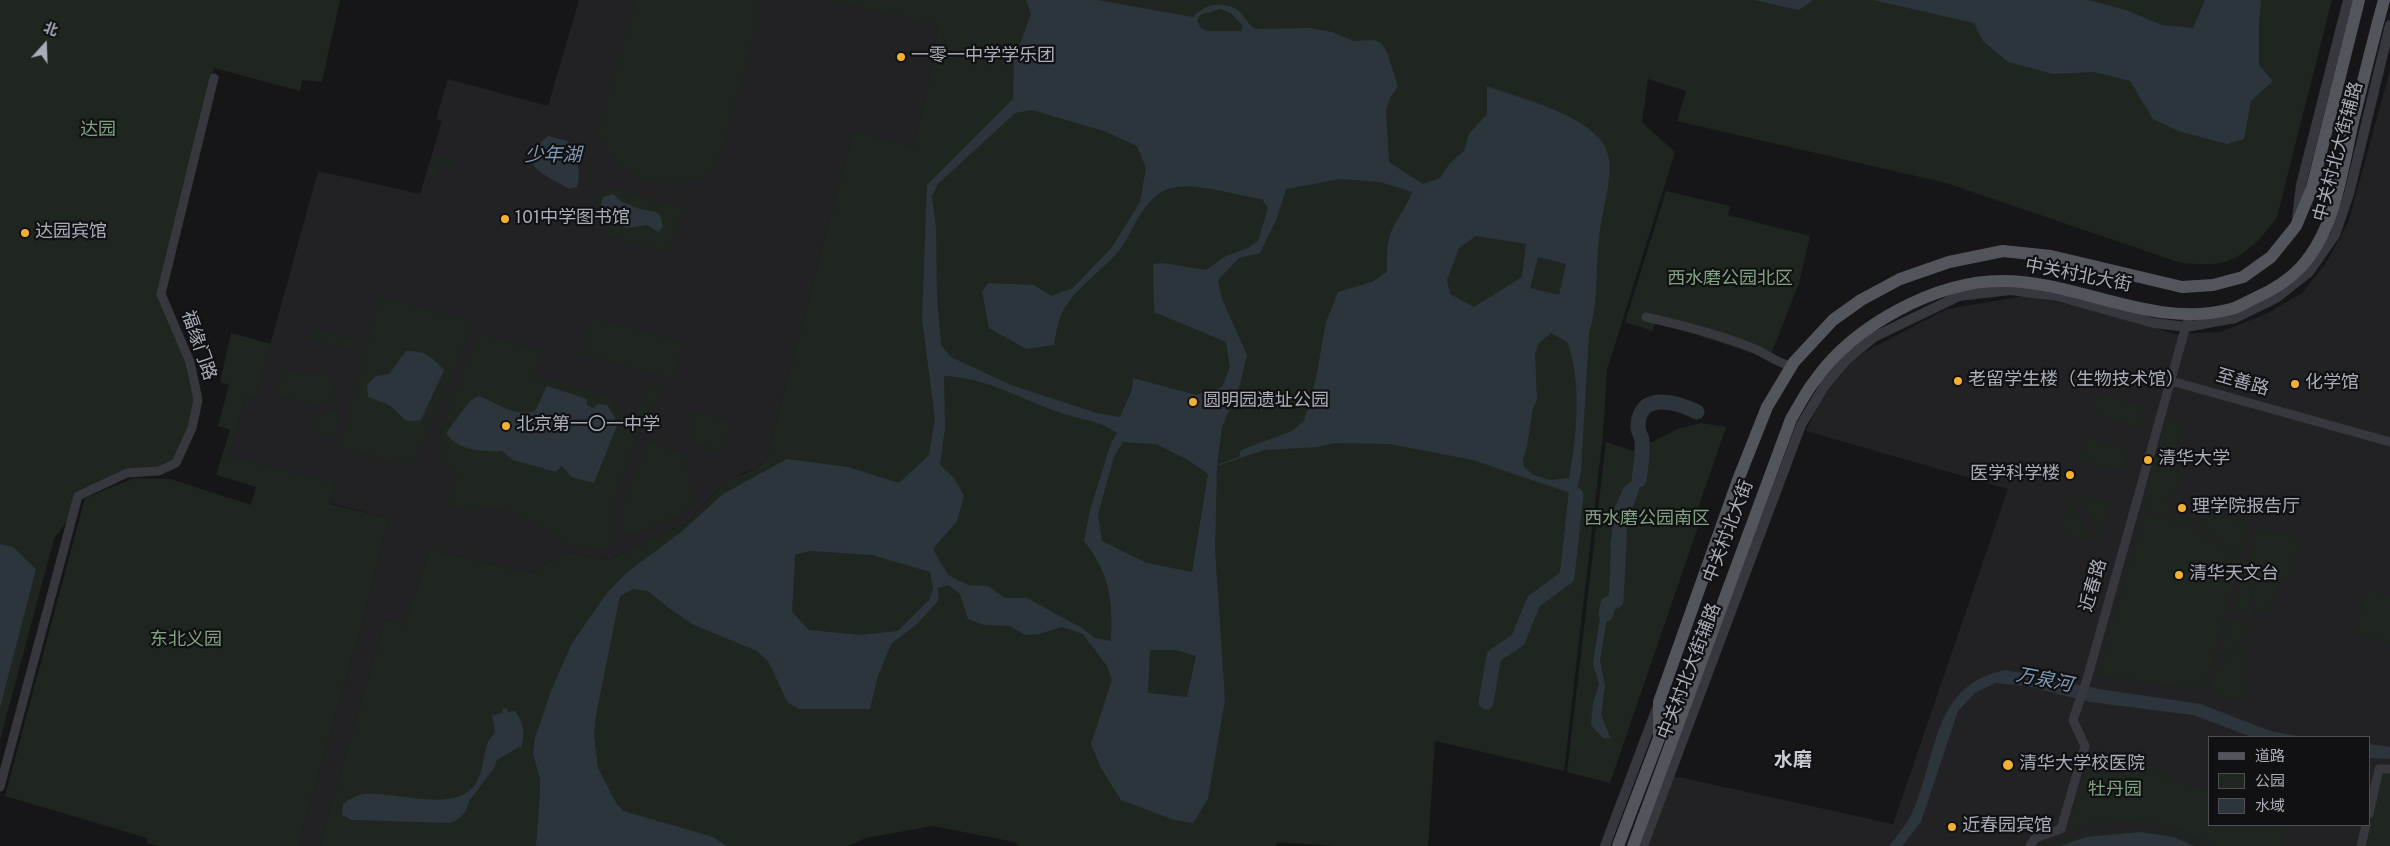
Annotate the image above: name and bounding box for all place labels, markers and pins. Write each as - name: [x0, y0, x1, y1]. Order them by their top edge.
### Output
- place label: 一零一中学学乐团: [911, 46, 1055, 68]
- marker: 一零一中学学乐团: [895, 51, 907, 63]
- place label: 101中学图书馆: [515, 208, 630, 230]
- marker: 101中学图书馆: [499, 213, 511, 225]
- place label: 达园宾馆: [35, 222, 107, 244]
- marker: 达园宾馆: [19, 227, 31, 239]
- place label: 老留学生楼（生物技术馆）: [1968, 370, 2184, 392]
- place label: 化学馆: [2305, 373, 2359, 395]
- marker: 老留学生楼（生物技术馆）: [1952, 375, 1964, 387]
- marker: 化学馆: [2289, 378, 2301, 390]
- place label: 圆明园遗址公园: [1203, 391, 1329, 413]
- marker: 圆明园遗址公园: [1187, 396, 1199, 408]
- place label: 北京第一〇一中学: [516, 415, 660, 437]
- marker: 北京第一〇一中学: [500, 420, 512, 432]
- place label: 清华大学: [2158, 449, 2230, 471]
- marker: 清华大学: [2142, 454, 2154, 466]
- place label: 医学科学楼: [1970, 464, 2060, 486]
- marker: 医学科学楼: [2064, 469, 2076, 481]
- place label: 理学院报告厅: [2192, 497, 2300, 519]
- marker: 理学院报告厅: [2176, 502, 2188, 514]
- place label: 清华天文台: [2189, 564, 2279, 586]
- marker: 清华天文台: [2173, 569, 2185, 581]
- place label: 清华大学校医院: [2019, 754, 2145, 776]
- marker: 清华大学校医院: [2001, 758, 2015, 772]
- place label: 近春园宾馆: [1962, 816, 2052, 838]
- marker: 近春园宾馆: [1946, 821, 1958, 833]

